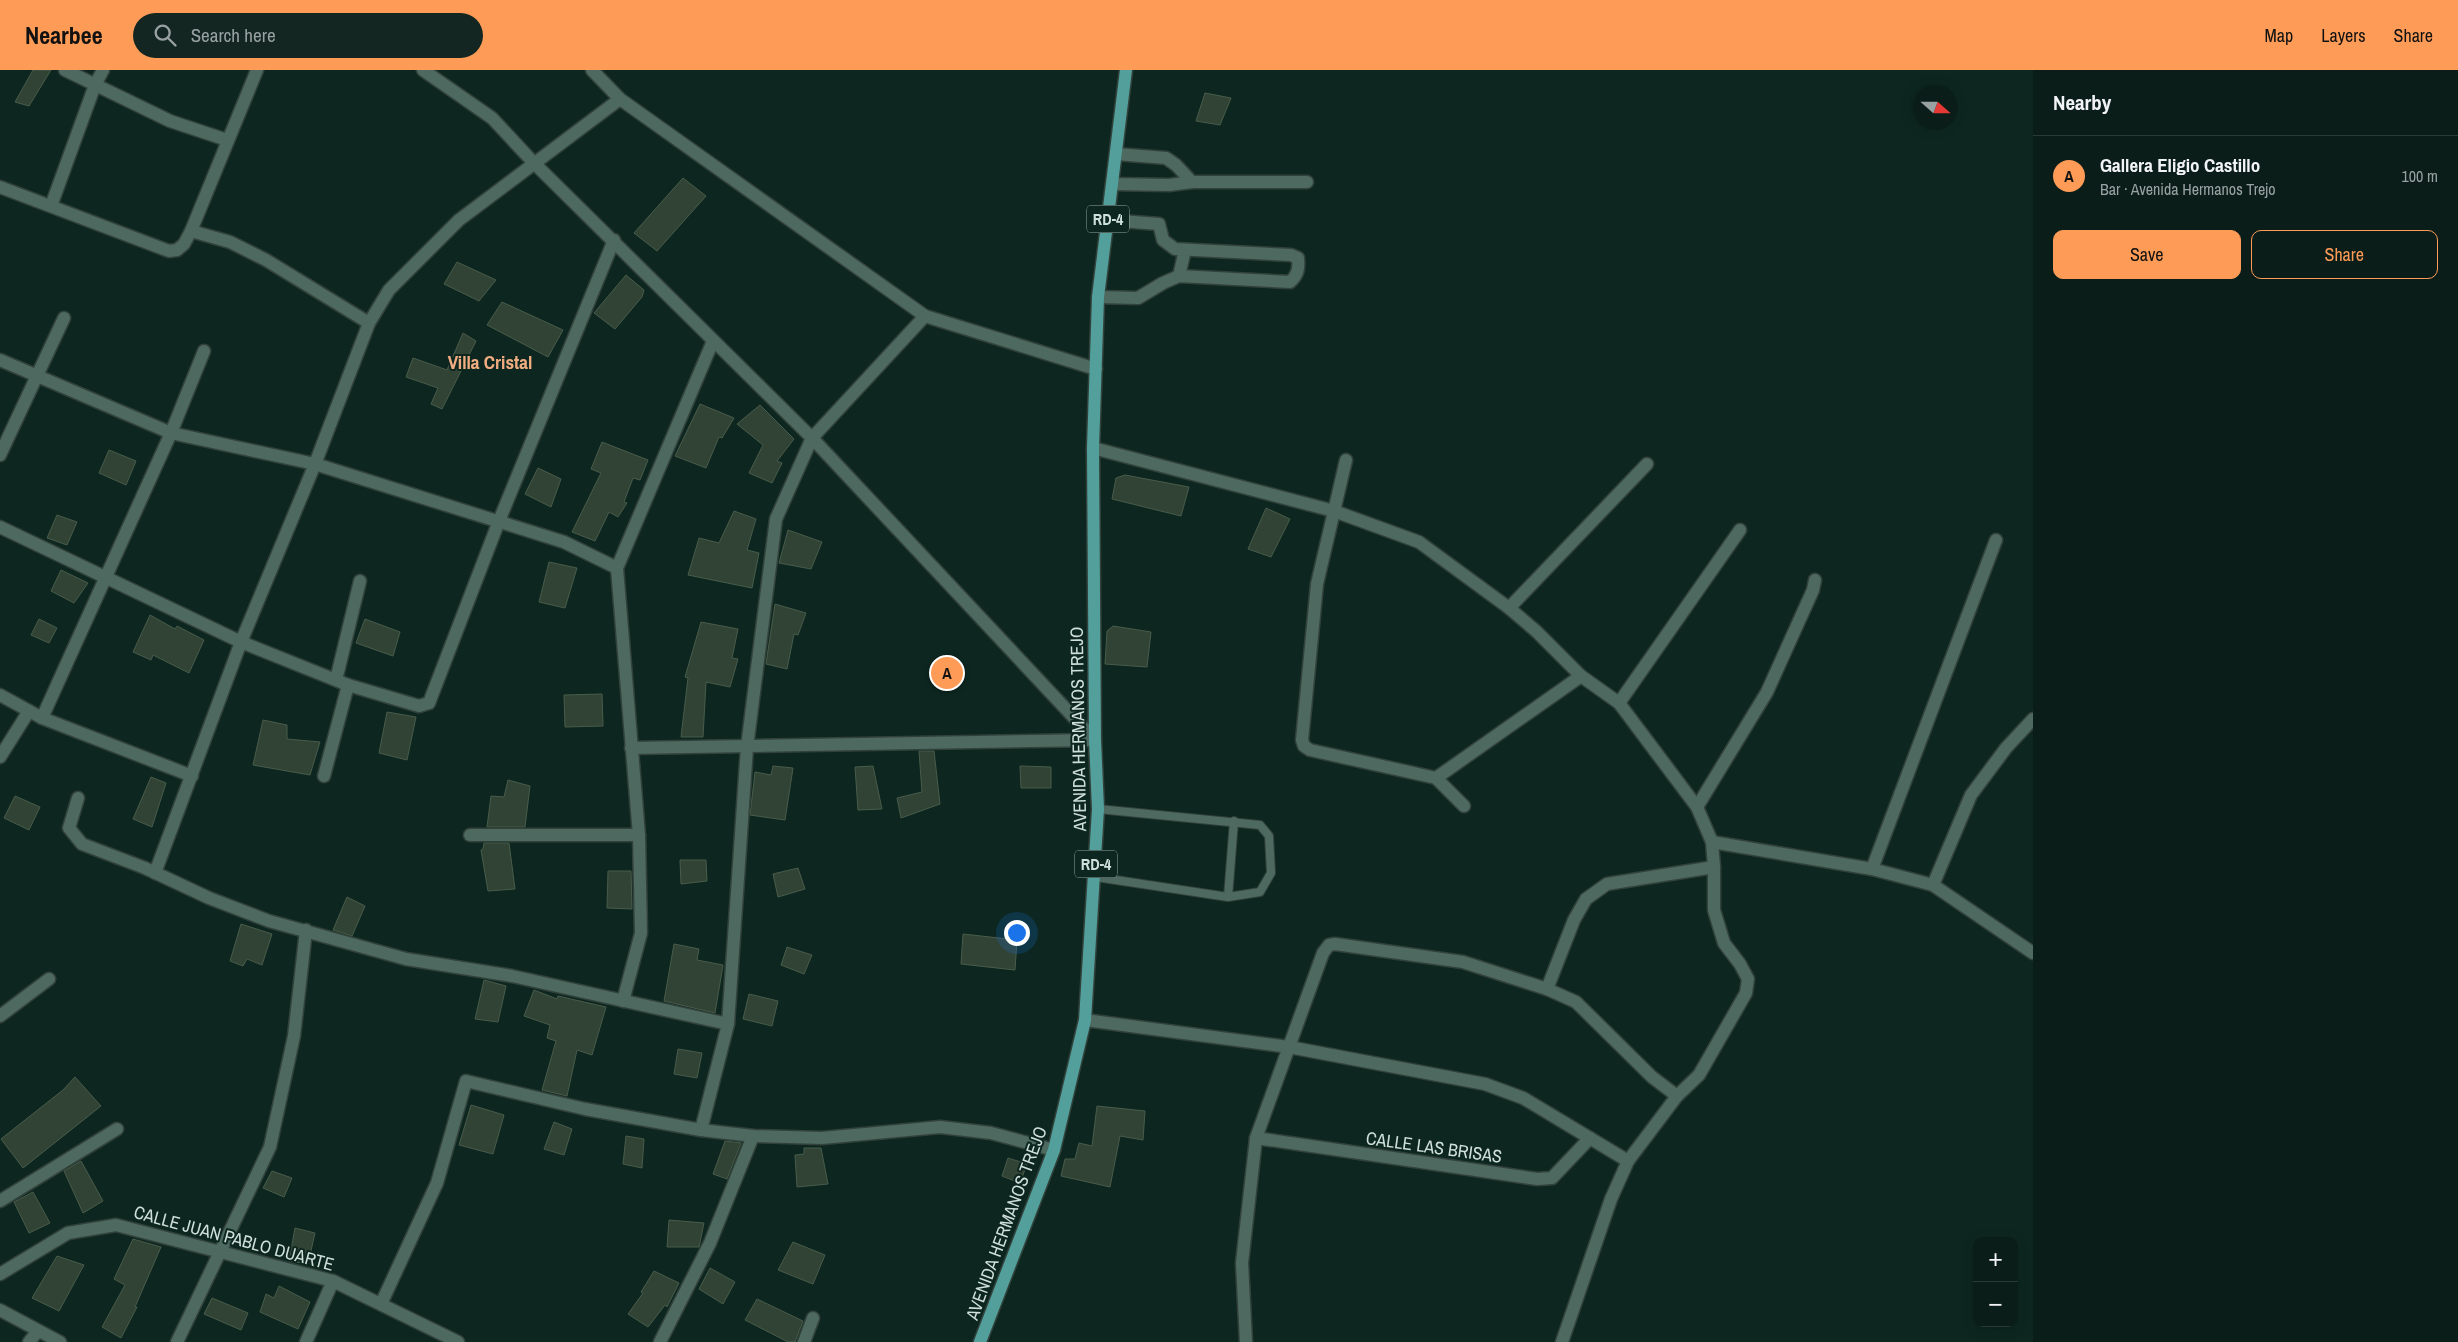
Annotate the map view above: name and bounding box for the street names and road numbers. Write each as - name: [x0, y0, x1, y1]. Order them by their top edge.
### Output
- road number: RD-4: [1087, 206, 1129, 232]
- street label: AVENIDA HERMANOS TREJO: [1064, 627, 1092, 832]
- road number: RD-4: [1075, 851, 1117, 878]
- street label: AVENIDA HERMANOS TREJO: [959, 1123, 1053, 1324]
- street label: CALLE LAS BRISAS: [1364, 1125, 1504, 1169]
- street label: CALLE JUAN PABLO DUARTE: [131, 1199, 337, 1277]

